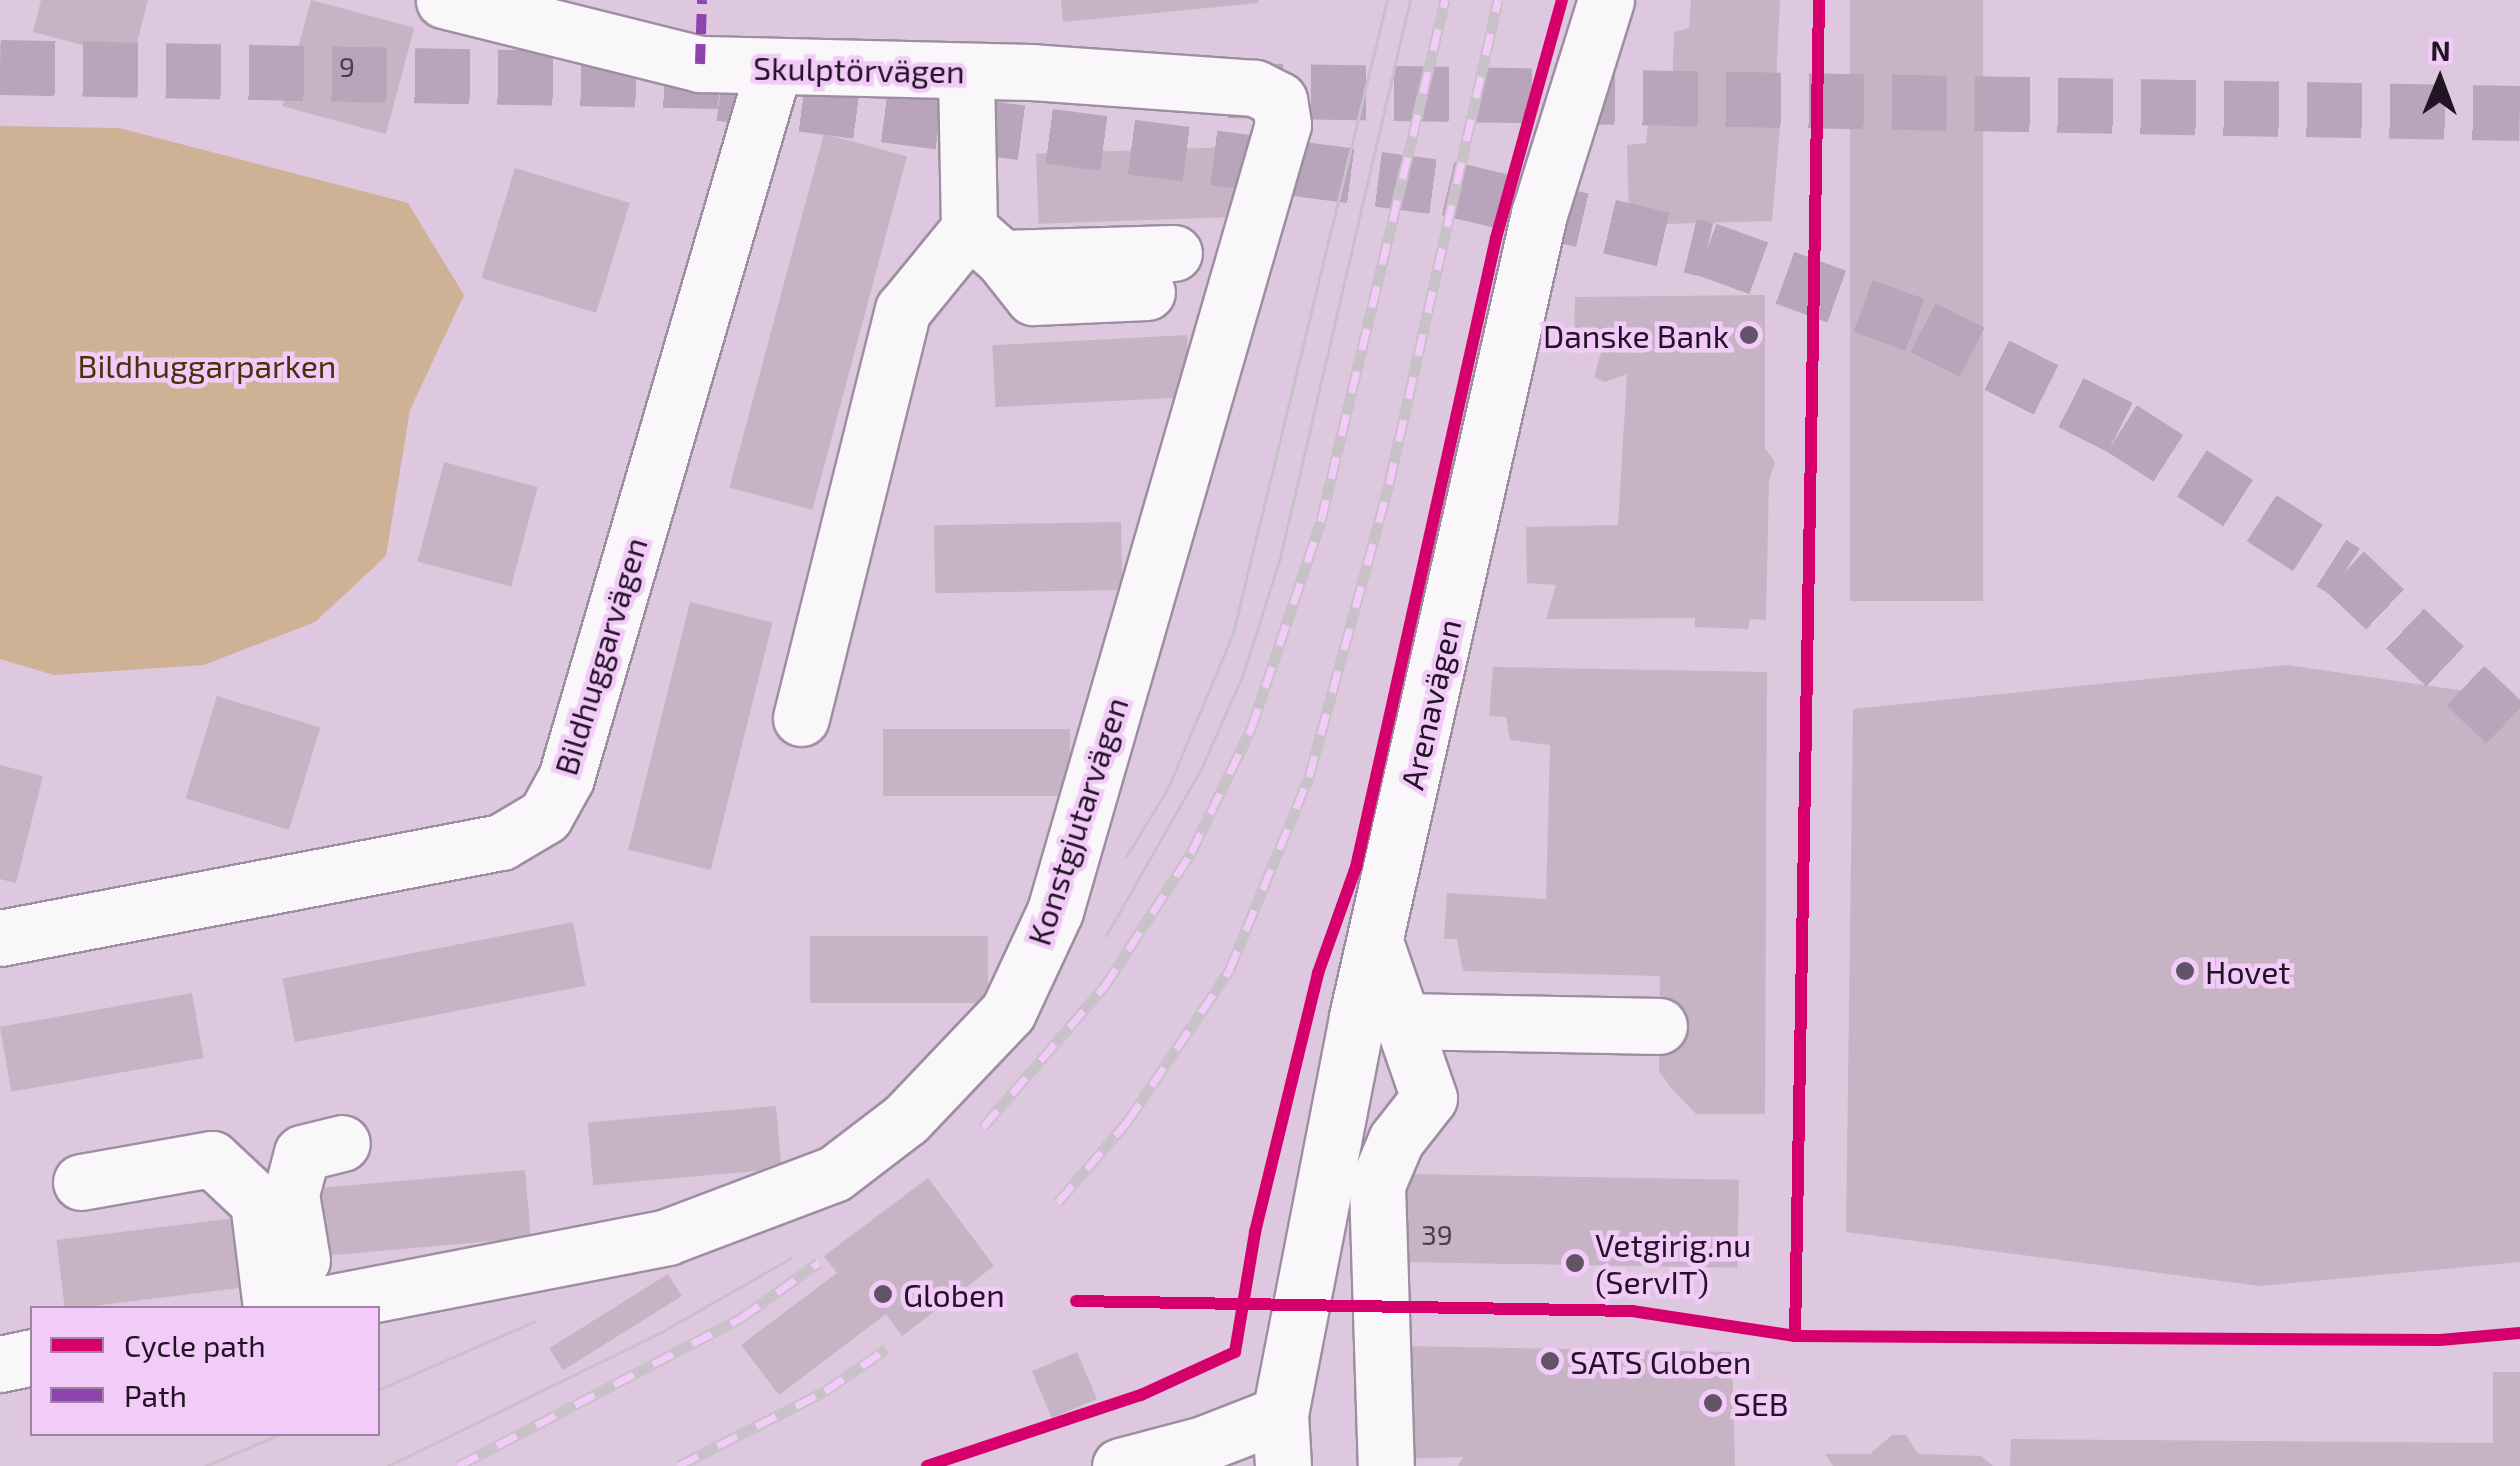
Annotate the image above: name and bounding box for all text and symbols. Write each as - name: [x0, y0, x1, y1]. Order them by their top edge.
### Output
- north arrow: [2390, 30, 2490, 130]
- text: N: [2430, 33, 2451, 67]
- street label: Skulptörvägen: [753, 48, 965, 90]
- house number: 9: [339, 49, 355, 83]
- place label: Danske Bank: [1543, 316, 1729, 354]
- marker: Danske Bank: [1738, 324, 1760, 346]
- park label: Bildhuggarparken: [78, 346, 336, 384]
- street label: Bildhuggarvägen: [546, 533, 654, 779]
- street label: Arenavägen: [1392, 615, 1468, 793]
- street label: Konstgjutarvägen: [1019, 692, 1135, 950]
- place label: Hovet: [2205, 952, 2291, 990]
- marker: Hovet: [2174, 960, 2196, 982]
- house number: 39: [1421, 1217, 1453, 1251]
- place label: Vetgirig.nu (ServIT): [1595, 1226, 1751, 1301]
- marker: Vetgirig.nu (ServIT): [1564, 1252, 1586, 1274]
- place label: Globen: [903, 1275, 1005, 1313]
- marker: Globen: [872, 1283, 894, 1305]
- legend: [30, 1306, 380, 1436]
- text: Cycle path: [124, 1327, 266, 1363]
- place label: SATS Globen: [1570, 1342, 1751, 1380]
- marker: SATS Globen: [1539, 1350, 1561, 1372]
- text: Path: [124, 1377, 187, 1413]
- place label: SEB: [1733, 1384, 1789, 1422]
- marker: SEB: [1702, 1392, 1724, 1414]

